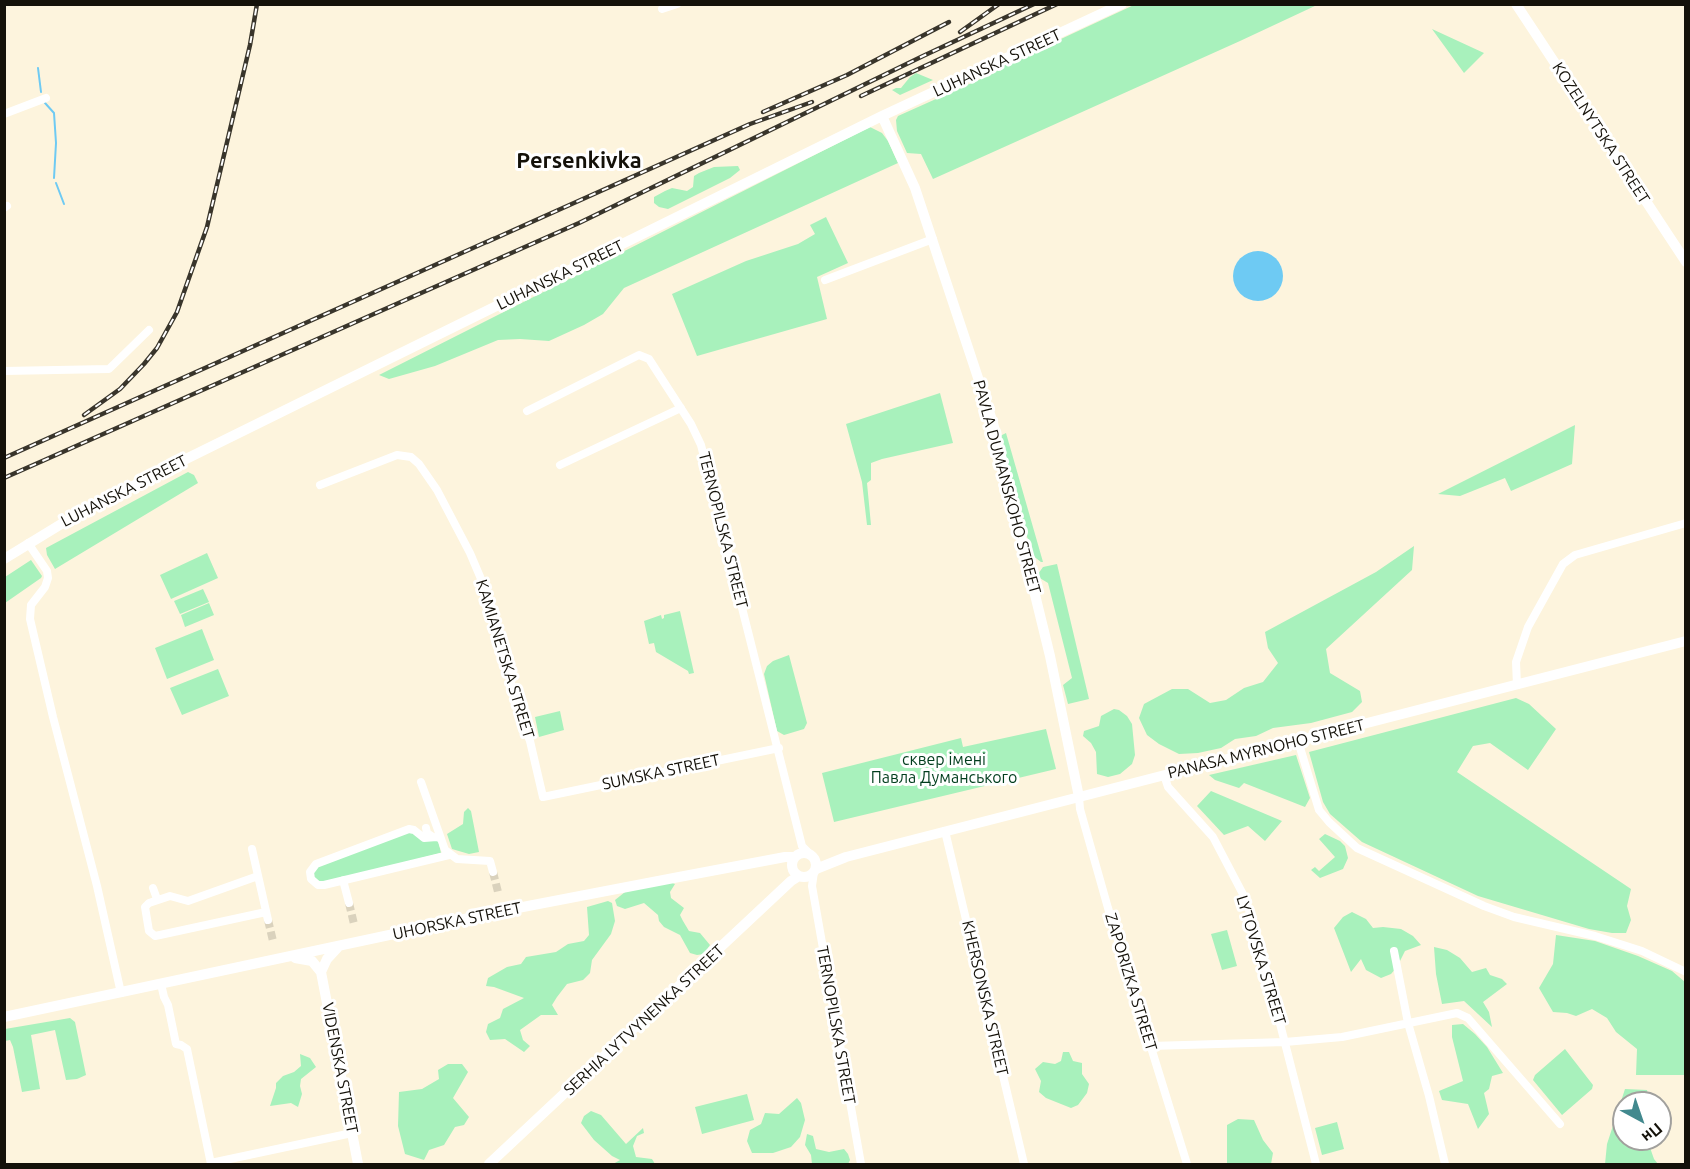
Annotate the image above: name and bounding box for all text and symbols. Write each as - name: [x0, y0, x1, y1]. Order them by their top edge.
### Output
- street label: LUHANSKA STREET: [930, 25, 1064, 101]
- street label: KOZELNYTSKA STREET: [1548, 59, 1654, 207]
- district label: Persenkivka: [516, 148, 642, 174]
- street label: LUHANSKA STREET: [493, 236, 627, 314]
- street label: PAVLA DUMANSKOHO STREET: [969, 378, 1045, 596]
- street label: TERNOPILSKA STREET: [694, 450, 752, 610]
- street label: LUHANSKA STREET: [58, 451, 190, 531]
- street label: KAMIANETSKA STREET: [472, 577, 538, 741]
- street label: PANASA MYRNOHO STREET: [1166, 715, 1366, 783]
- street label: SUMSKA STREET: [600, 750, 722, 794]
- park label: сквер імені Павла Думанського: [871, 750, 1017, 788]
- street label: LYTOVSKA STREET: [1232, 893, 1290, 1027]
- street label: UHORSKA STREET: [391, 898, 523, 944]
- street label: ZAPORIZKA STREET: [1101, 911, 1161, 1053]
- street label: KHERSONSKA STREET: [958, 918, 1012, 1078]
- street label: SERHIA LYTVYNENKA STREET: [560, 941, 728, 1099]
- street label: TERNOPILSKA STREET: [813, 944, 859, 1106]
- street label: VIDENSKA STREET: [318, 1001, 362, 1135]
- north arrow: [1612, 1091, 1672, 1151]
- text: Пн: [1638, 1120, 1666, 1147]

